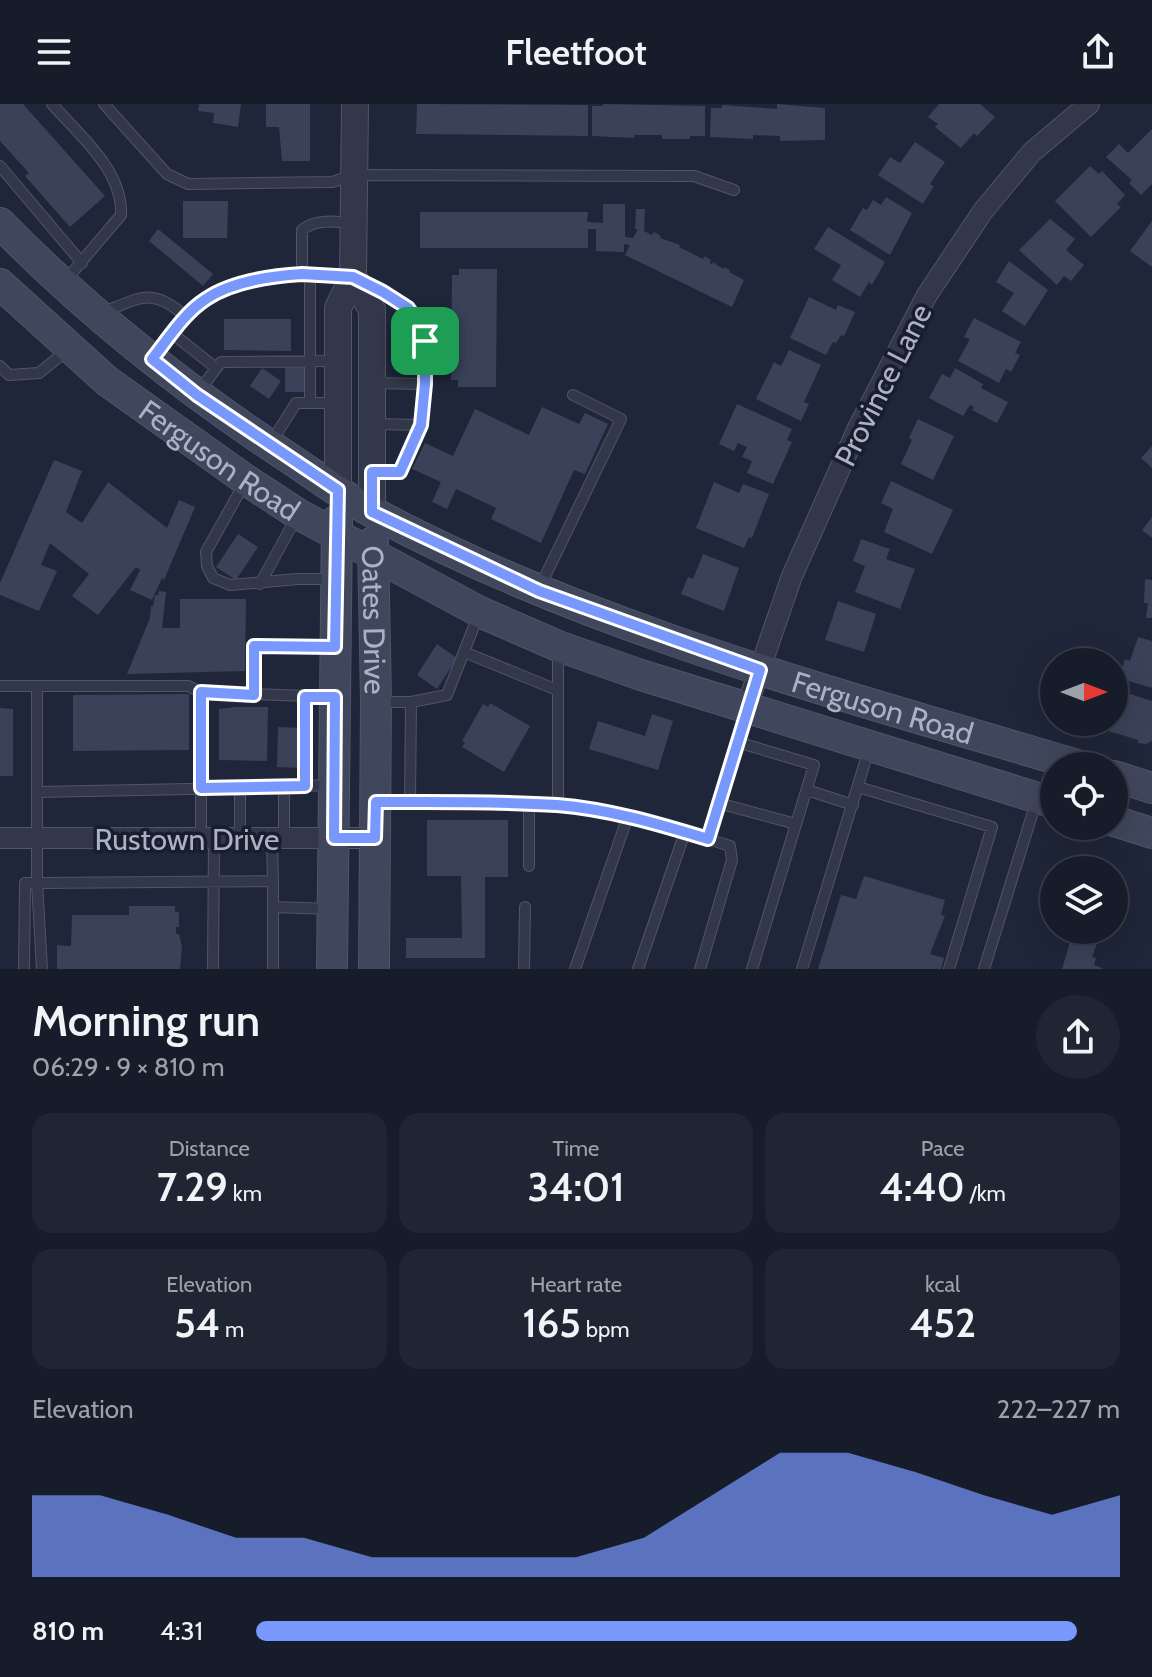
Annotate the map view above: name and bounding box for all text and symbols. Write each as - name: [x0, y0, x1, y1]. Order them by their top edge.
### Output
- icon: menu: [32, 30, 76, 74]
- text: Fleetfoot: [505, 30, 647, 74]
- icon: share: [1076, 30, 1120, 74]
- street label: Province Lane: [826, 298, 940, 472]
- pin: [391, 307, 459, 375]
- icon: arrive: [403, 319, 447, 363]
- street label: Ferguson Road: [132, 391, 307, 529]
- street label: Oates Drive: [355, 545, 394, 695]
- north arrow: [1040, 648, 1128, 736]
- map controls: [1040, 648, 1128, 944]
- street label: Ferguson Road: [788, 663, 978, 752]
- button: locate: [1040, 752, 1128, 840]
- street label: Rustown Drive: [95, 821, 279, 858]
- button: layers: [1040, 856, 1128, 944]
- text: Morning run: [32, 994, 260, 1047]
- button: share: [1036, 995, 1120, 1079]
- text: 06:29 · 9 × 810 m: [32, 1051, 225, 1083]
- text: Distance: [169, 1135, 250, 1162]
- text: Time: [553, 1135, 599, 1162]
- text: Pace: [921, 1135, 965, 1162]
- text: 7.29: [157, 1162, 228, 1211]
- text: 34:01: [528, 1162, 624, 1211]
- text: 4:40: [879, 1162, 965, 1211]
- text: km: [228, 1180, 262, 1207]
- text: /km: [965, 1180, 1006, 1207]
- text: Elevation: [166, 1271, 252, 1298]
- text: Heart rate: [530, 1271, 622, 1298]
- text: kcal: [925, 1271, 960, 1298]
- text: 54: [174, 1298, 220, 1347]
- text: 165: [523, 1298, 581, 1347]
- text: 452: [909, 1298, 976, 1347]
- text: m: [220, 1316, 244, 1343]
- text: bpm: [581, 1316, 629, 1343]
- text: Elevation: [32, 1393, 134, 1425]
- text: 222–227 m: [997, 1393, 1120, 1425]
- text: 810 m: [32, 1615, 104, 1647]
- text: 4:31: [160, 1615, 203, 1647]

